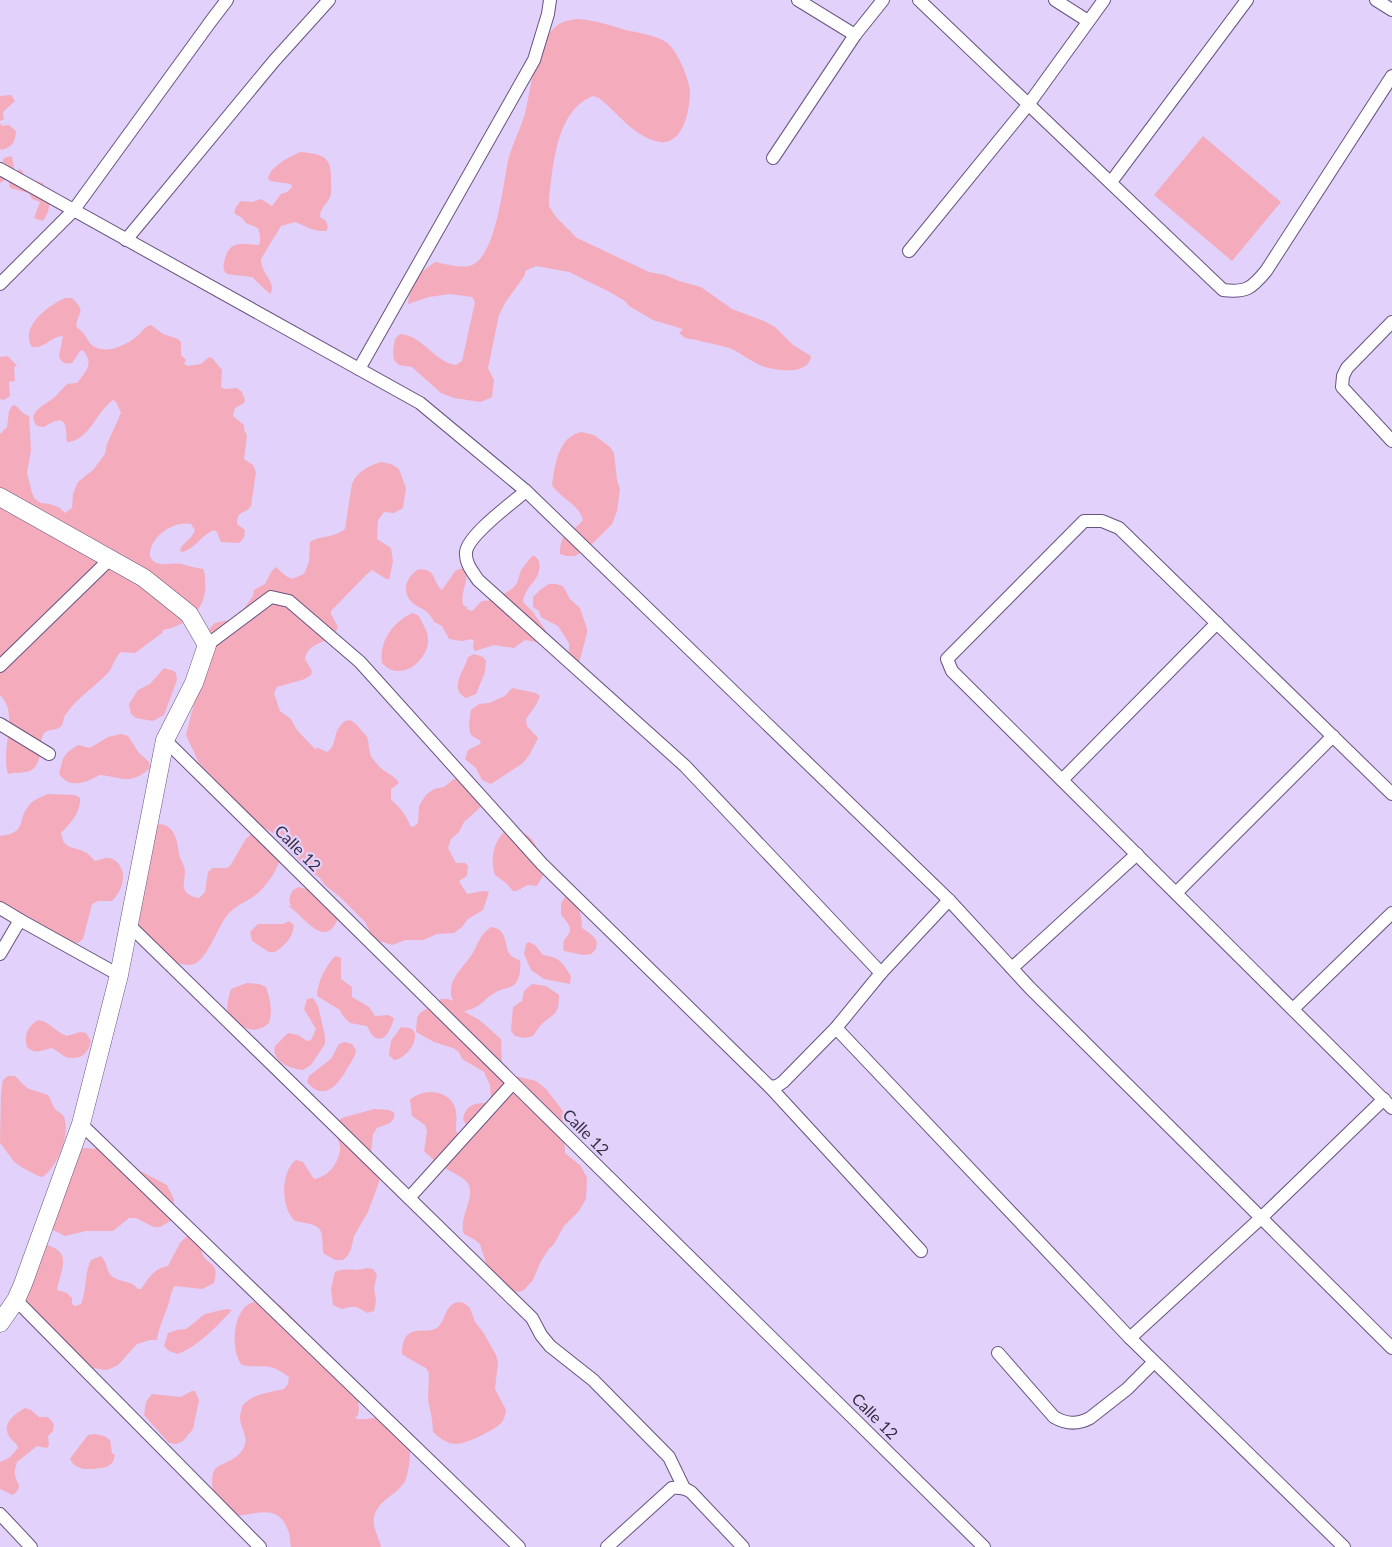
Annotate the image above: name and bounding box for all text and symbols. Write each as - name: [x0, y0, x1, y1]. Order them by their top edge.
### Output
- street label: Calle 12: [271, 821, 325, 875]
- street label: Calle 12: [559, 1105, 613, 1159]
- street label: Calle 12: [848, 1389, 902, 1443]

